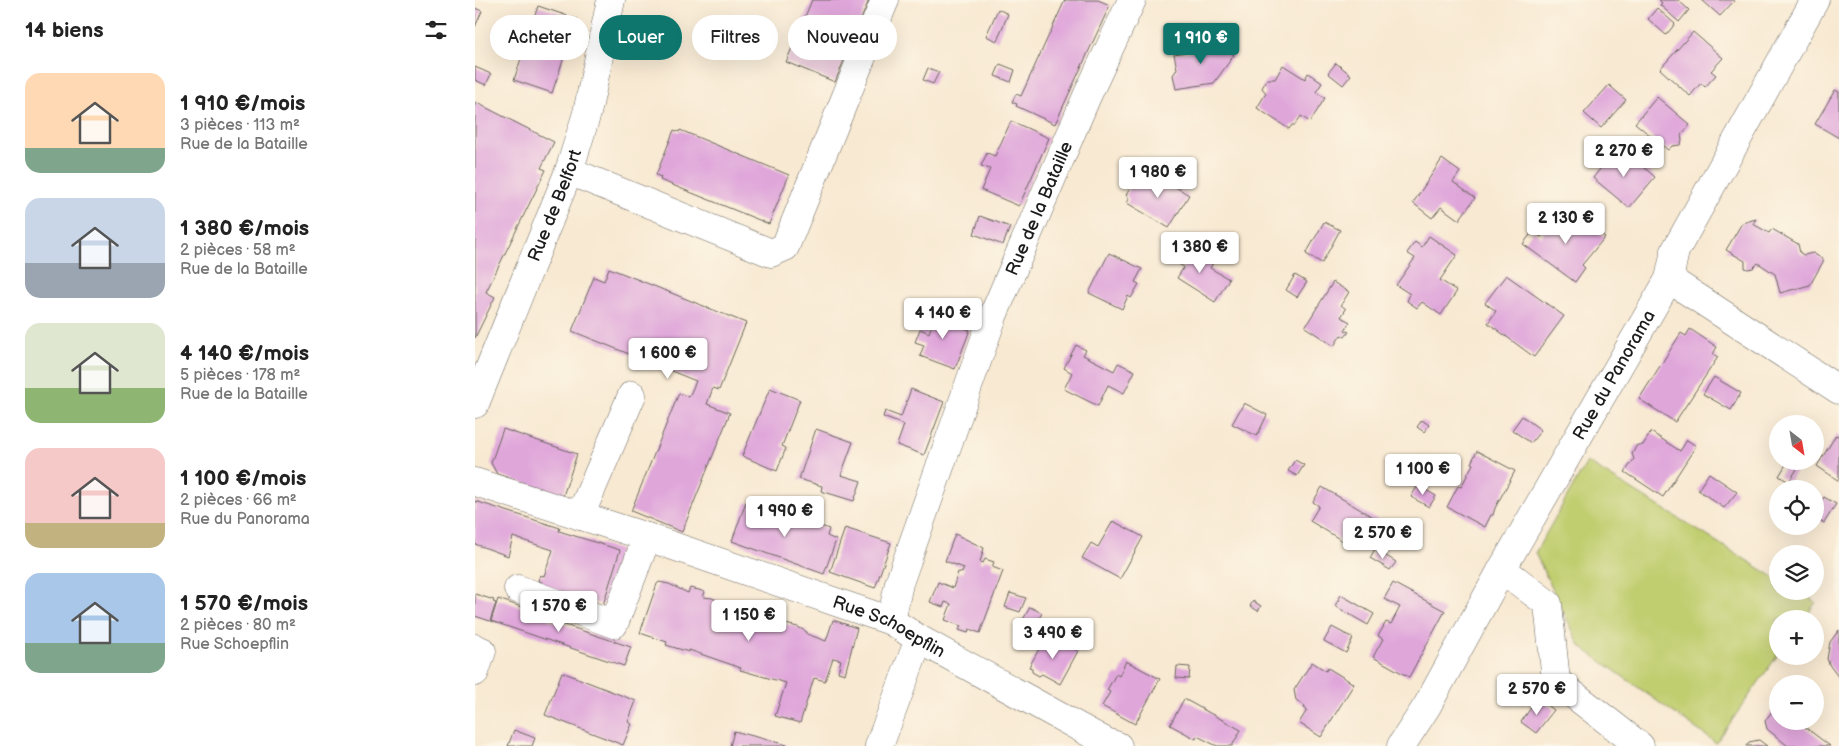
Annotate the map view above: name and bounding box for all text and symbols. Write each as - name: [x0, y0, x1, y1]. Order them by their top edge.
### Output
- chip: Acheter: [490, 15, 589, 60]
- chip: Louer: [599, 15, 682, 60]
- chip: Filtres: [692, 15, 778, 60]
- chip: Nouveau: [788, 15, 897, 60]
- icon: filters: [422, 16, 450, 44]
- text: 14 biens: [25, 18, 104, 43]
- pin: 1 910 €: [1155, 22, 1247, 65]
- text: 1 910 €: [1174, 29, 1228, 48]
- text: 1 910 €/mois: [180, 91, 305, 116]
- icon: home: [65, 93, 125, 153]
- text: 3 pièces · 113 m²: [180, 116, 300, 135]
- text: Rue de la Bataille: [180, 135, 308, 154]
- pin: 2 270 €: [1578, 136, 1670, 178]
- street label: Rue de la Bataille: [1002, 138, 1078, 279]
- text: 2 270 €: [1595, 142, 1653, 161]
- street label: Rue de Belfort: [524, 146, 586, 265]
- pin: 1 980 €: [1112, 156, 1204, 199]
- text: 1 980 €: [1130, 163, 1186, 182]
- pin: 2 130 €: [1520, 202, 1612, 245]
- text: 2 130 €: [1538, 209, 1594, 228]
- text: 1 380 €/mois: [180, 216, 309, 241]
- icon: home: [65, 218, 125, 278]
- pin: 1 380 €: [1154, 232, 1246, 274]
- text: 1 380 €: [1172, 238, 1228, 257]
- text: 2 pièces · 58 m²: [180, 241, 296, 260]
- text: Rue de la Bataille: [180, 260, 308, 279]
- pin: 4 140 €: [897, 298, 989, 340]
- text: 4 140 €: [915, 304, 971, 323]
- street label: Rue du Panorama: [1569, 306, 1660, 444]
- pin: 1 600 €: [622, 338, 714, 380]
- text: 4 140 €/mois: [180, 341, 309, 366]
- icon: home: [65, 343, 125, 403]
- text: 1 600 €: [639, 344, 697, 363]
- text: 5 pièces · 178 m²: [180, 366, 300, 385]
- text: Rue de la Bataille: [180, 385, 308, 404]
- north arrow: [1769, 415, 1824, 470]
- map controls: [1769, 415, 1824, 730]
- pin: 1 100 €: [1377, 454, 1469, 496]
- text: 1 100 €: [1396, 460, 1450, 479]
- text: 1 100 €/mois: [180, 466, 306, 491]
- icon: home: [65, 468, 125, 528]
- button: locate: [1769, 480, 1824, 535]
- text: 2 pièces · 66 m²: [180, 491, 297, 510]
- pin: 1 990 €: [739, 496, 831, 538]
- text: 1 990 €: [757, 502, 813, 521]
- text: Rue du Panorama: [180, 510, 310, 529]
- pin: 2 570 €: [1337, 518, 1429, 560]
- text: 2 570 €: [1354, 524, 1412, 543]
- button: layers: [1769, 545, 1824, 600]
- pin: 1 570 €: [513, 590, 605, 633]
- text: 1 570 €/mois: [180, 591, 308, 616]
- street label: Rue Schoepflin: [830, 592, 949, 662]
- icon: home: [65, 593, 125, 653]
- text: 1 570 €: [531, 597, 587, 616]
- pin: 1 150 €: [703, 600, 795, 642]
- text: 1 150 €: [722, 606, 776, 625]
- button: +: [1769, 610, 1824, 665]
- text: 2 pièces · 80 m²: [180, 616, 296, 635]
- pin: 3 490 €: [1007, 618, 1099, 660]
- text: 3 490 €: [1024, 624, 1082, 643]
- text: Rue Schoepflin: [180, 635, 289, 654]
- pin: 2 570 €: [1491, 674, 1583, 716]
- button: −: [1769, 675, 1824, 730]
- text: 2 570 €: [1508, 680, 1566, 699]

